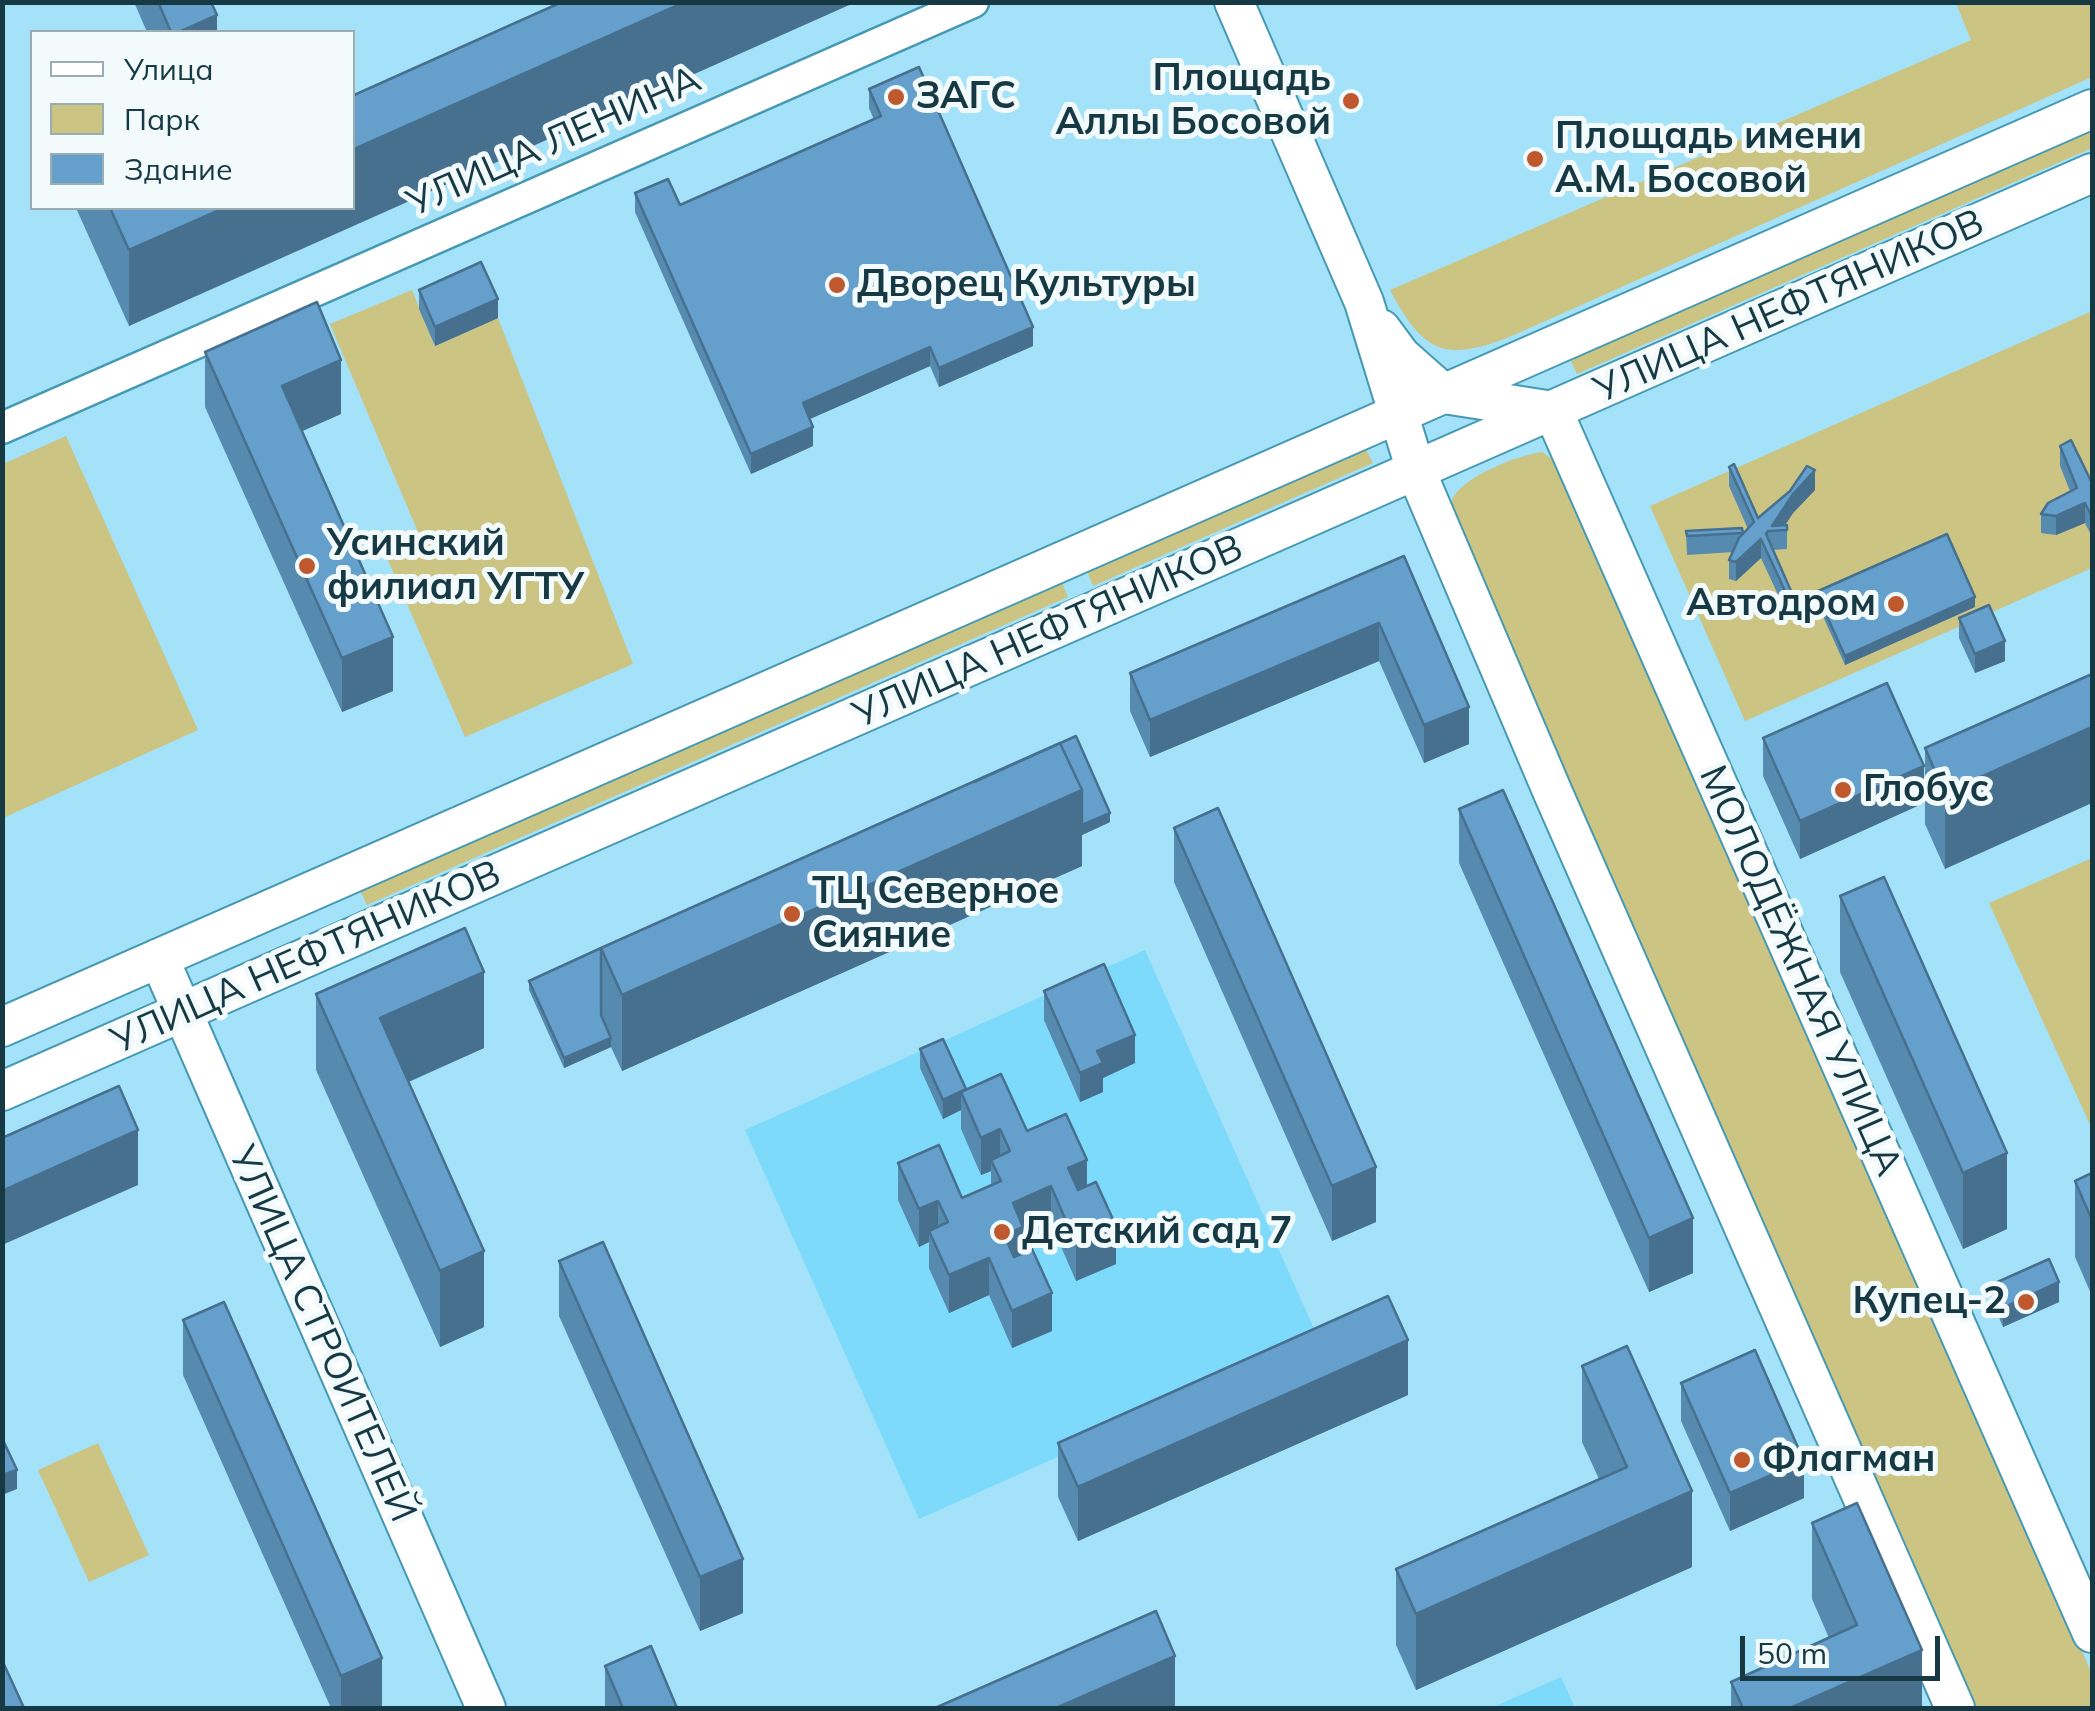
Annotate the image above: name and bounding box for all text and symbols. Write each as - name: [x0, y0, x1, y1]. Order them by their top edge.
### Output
- legend: [30, 30, 355, 210]
- text: Улица: [124, 50, 214, 88]
- place label: Площадь Аллы Босовой: [1056, 56, 1331, 146]
- street label: УЛИЦА ЛЕНИНА: [400, 57, 708, 227]
- place label: ЗАГС: [916, 74, 1016, 120]
- marker: ЗАГС: [885, 86, 907, 108]
- marker: Площадь Аллы Босовой: [1340, 90, 1362, 112]
- text: Парк: [124, 100, 200, 138]
- place label: Площадь имени А.М. Босовой: [1555, 114, 1862, 203]
- marker: Площадь имени А.М. Босовой: [1524, 148, 1546, 170]
- text: Здание: [124, 150, 233, 188]
- street label: УЛИЦА НЕФТЯНИКОВ: [1587, 200, 1991, 414]
- place label: Дворец Культуры: [857, 262, 1196, 308]
- marker: Дворец Культуры: [826, 274, 848, 296]
- place label: Усинский филиал УГТУ: [327, 521, 584, 610]
- street label: УЛИЦА НЕФТЯНИКОВ: [846, 525, 1250, 739]
- marker: Усинский филиал УГТУ: [296, 555, 318, 577]
- place label: Автодром: [1686, 581, 1876, 627]
- marker: Автодром: [1885, 593, 1907, 615]
- street label: МОЛОДЁЖНАЯ УЛИЦА: [1689, 759, 1911, 1183]
- place label: Глобус: [1863, 767, 1989, 813]
- marker: Глобус: [1832, 779, 1854, 801]
- street label: УЛИЦА НЕФТЯНИКОВ: [104, 851, 508, 1065]
- place label: ТЦ Северное Сияние: [812, 869, 1059, 958]
- marker: ТЦ Северное Сияние: [781, 903, 803, 925]
- street label: УЛИЦА СТРОИТЕЛЕЙ: [218, 1139, 426, 1529]
- place label: Детский сад 7: [1022, 1209, 1292, 1255]
- marker: Детский сад 7: [991, 1221, 1013, 1243]
- place label: Купец-2: [1853, 1279, 2006, 1325]
- marker: Купец-2: [2015, 1291, 2037, 1313]
- place label: Флагман: [1762, 1437, 1936, 1483]
- marker: Флагман: [1731, 1449, 1753, 1471]
- scale bar: [1745, 1616, 1945, 1678]
- text: 50 m: [1757, 1634, 1827, 1672]

